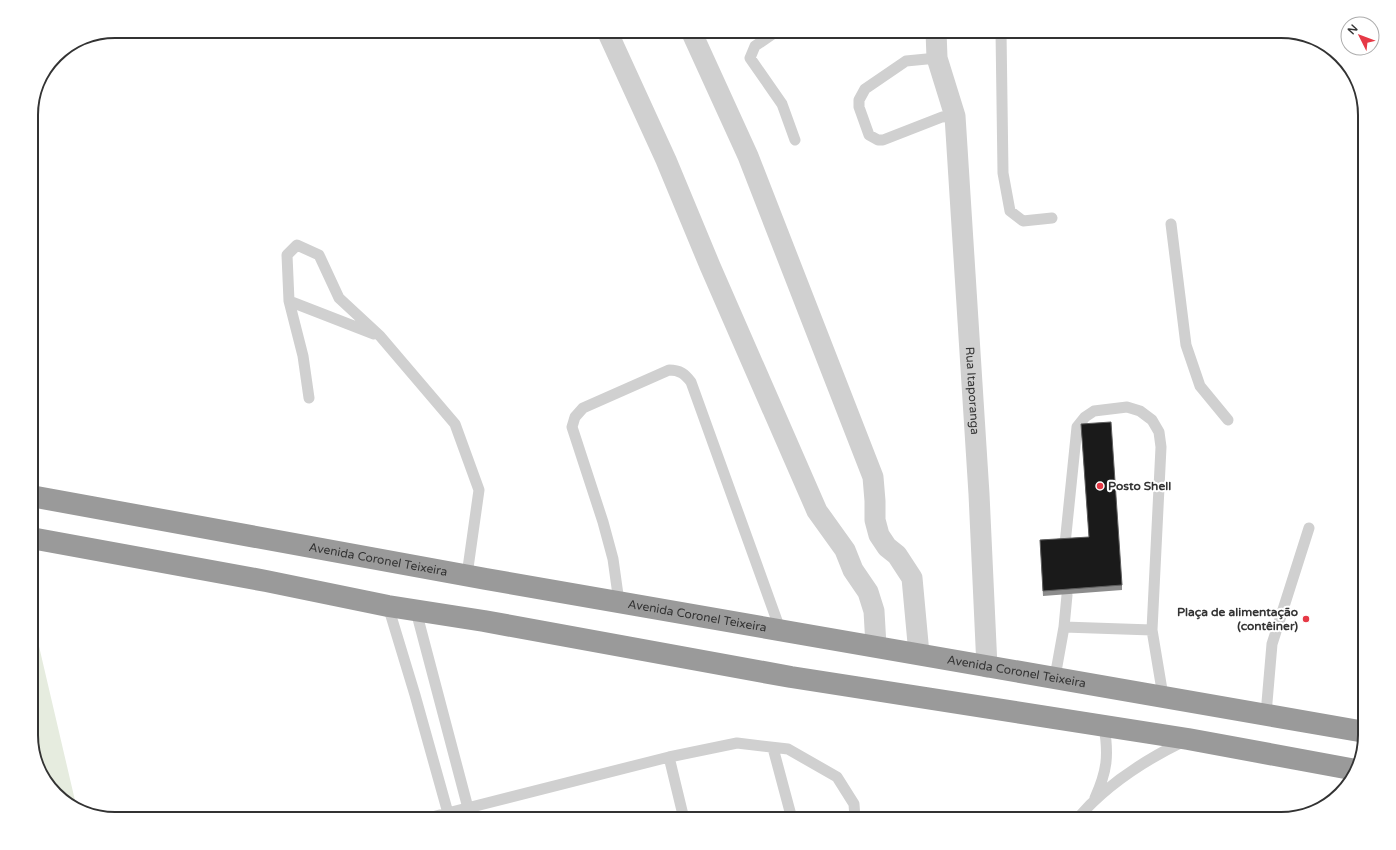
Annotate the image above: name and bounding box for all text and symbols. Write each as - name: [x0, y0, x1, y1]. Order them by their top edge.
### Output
- north arrow: [1340, 16, 1380, 56]
- text: N: [1345, 22, 1361, 37]
- street label: Rua Itaporanga: [963, 346, 982, 435]
- place label: Posto Shell: [1108, 479, 1171, 493]
- marker: Posto Shell: [1095, 481, 1105, 491]
- street label: Avenida Coronel Teixeira: [308, 540, 449, 579]
- street label: Avenida Coronel Teixeira: [627, 597, 768, 635]
- place label: Plaça de alimentação (contêiner): [1177, 605, 1298, 633]
- marker: Plaça de alimentação (contêiner): [1301, 614, 1311, 624]
- street label: Avenida Coronel Teixeira: [946, 652, 1087, 690]

